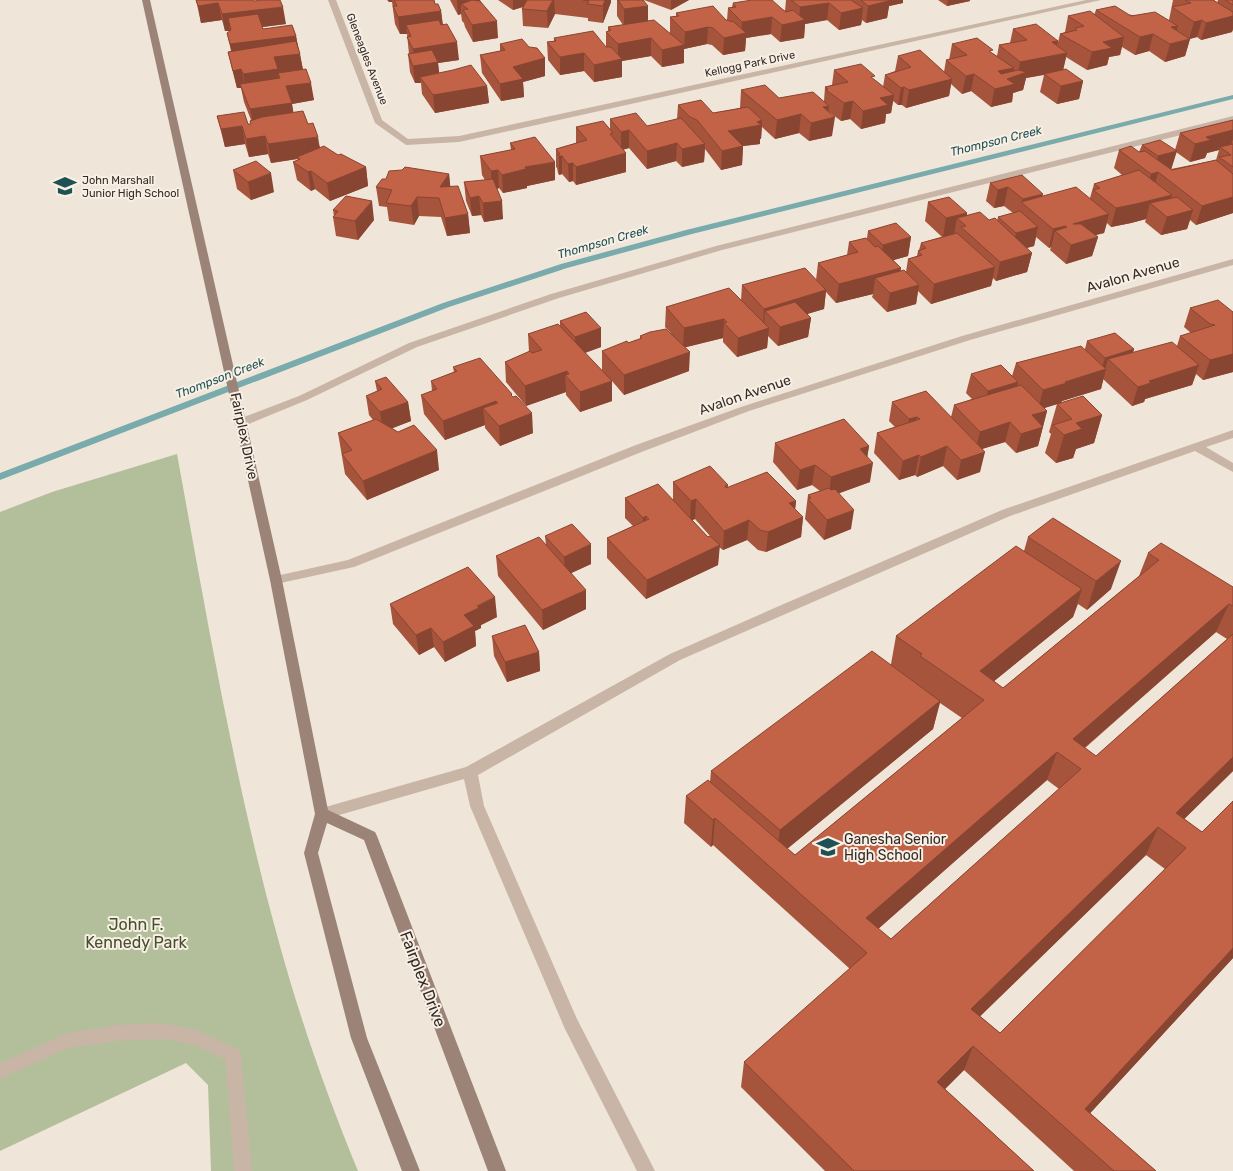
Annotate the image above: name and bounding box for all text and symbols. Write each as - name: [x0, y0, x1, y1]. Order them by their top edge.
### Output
- street label: Gleneagles Avenue: [344, 11, 390, 107]
- street label: Kellogg Park Drive: [704, 48, 796, 80]
- water label: Thompson Creek: [949, 123, 1044, 159]
- school or university icon: John Marshall Junior High School: [52, 173, 78, 199]
- place label: John Marshall Junior High School: [82, 174, 179, 200]
- water label: Thompson Creek: [556, 222, 651, 262]
- street label: Avalon Avenue: [1084, 254, 1182, 296]
- water label: Thompson Creek: [174, 354, 267, 401]
- street label: Avalon Avenue: [697, 371, 793, 419]
- street label: Fairplex Drive: [227, 391, 262, 481]
- place label: Ganesha Senior High School: [844, 831, 947, 864]
- school or university icon: Ganesha Senior High School: [815, 834, 841, 860]
- park label: John F. Kennedy Park: [85, 915, 188, 952]
- street label: Fairplex Drive: [396, 928, 450, 1030]

